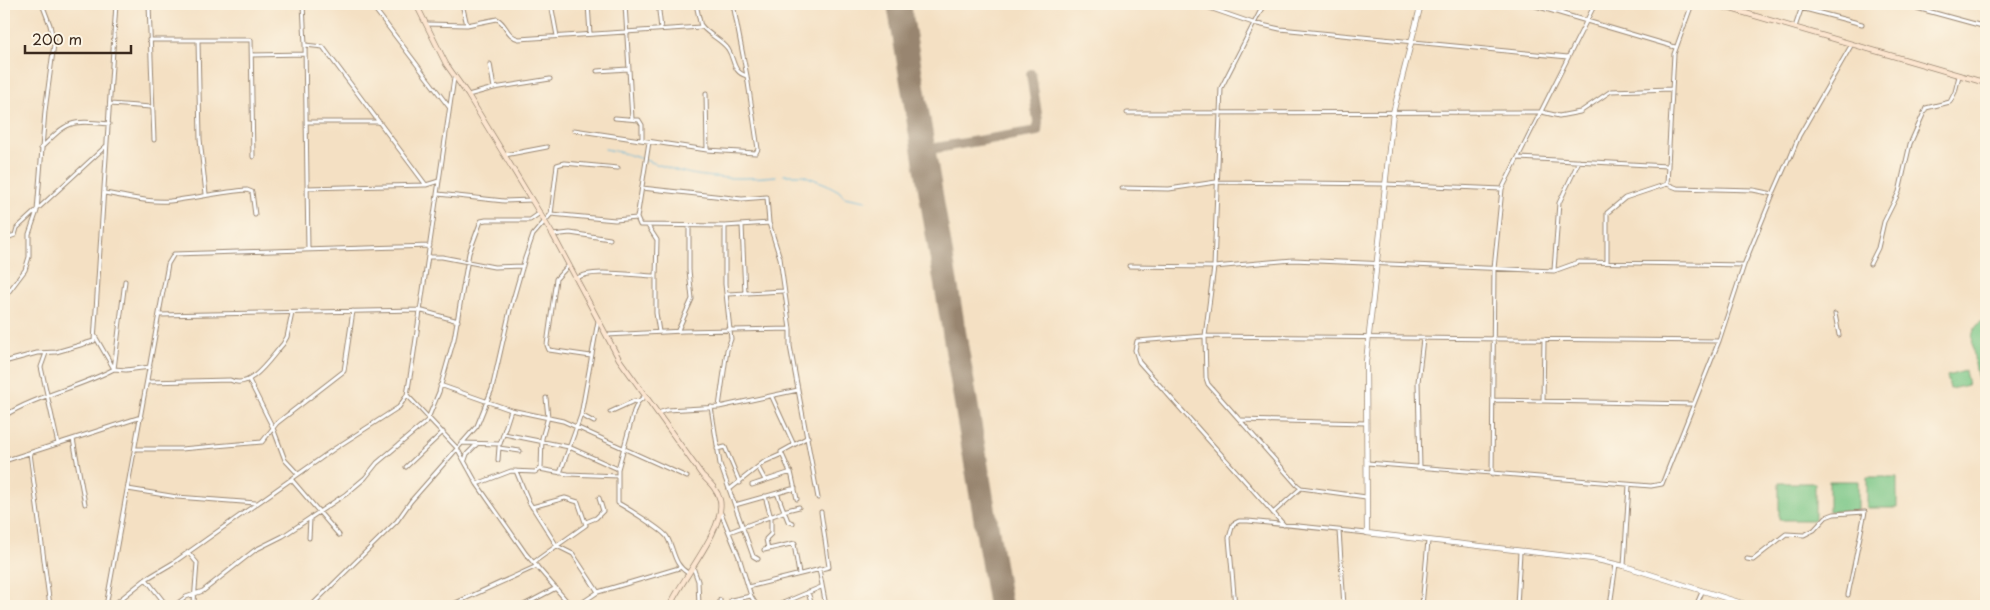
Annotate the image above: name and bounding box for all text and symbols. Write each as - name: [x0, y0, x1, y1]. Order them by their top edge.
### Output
- scale bar: [25, 22, 131, 54]
- text: 200 m: [32, 27, 82, 50]

